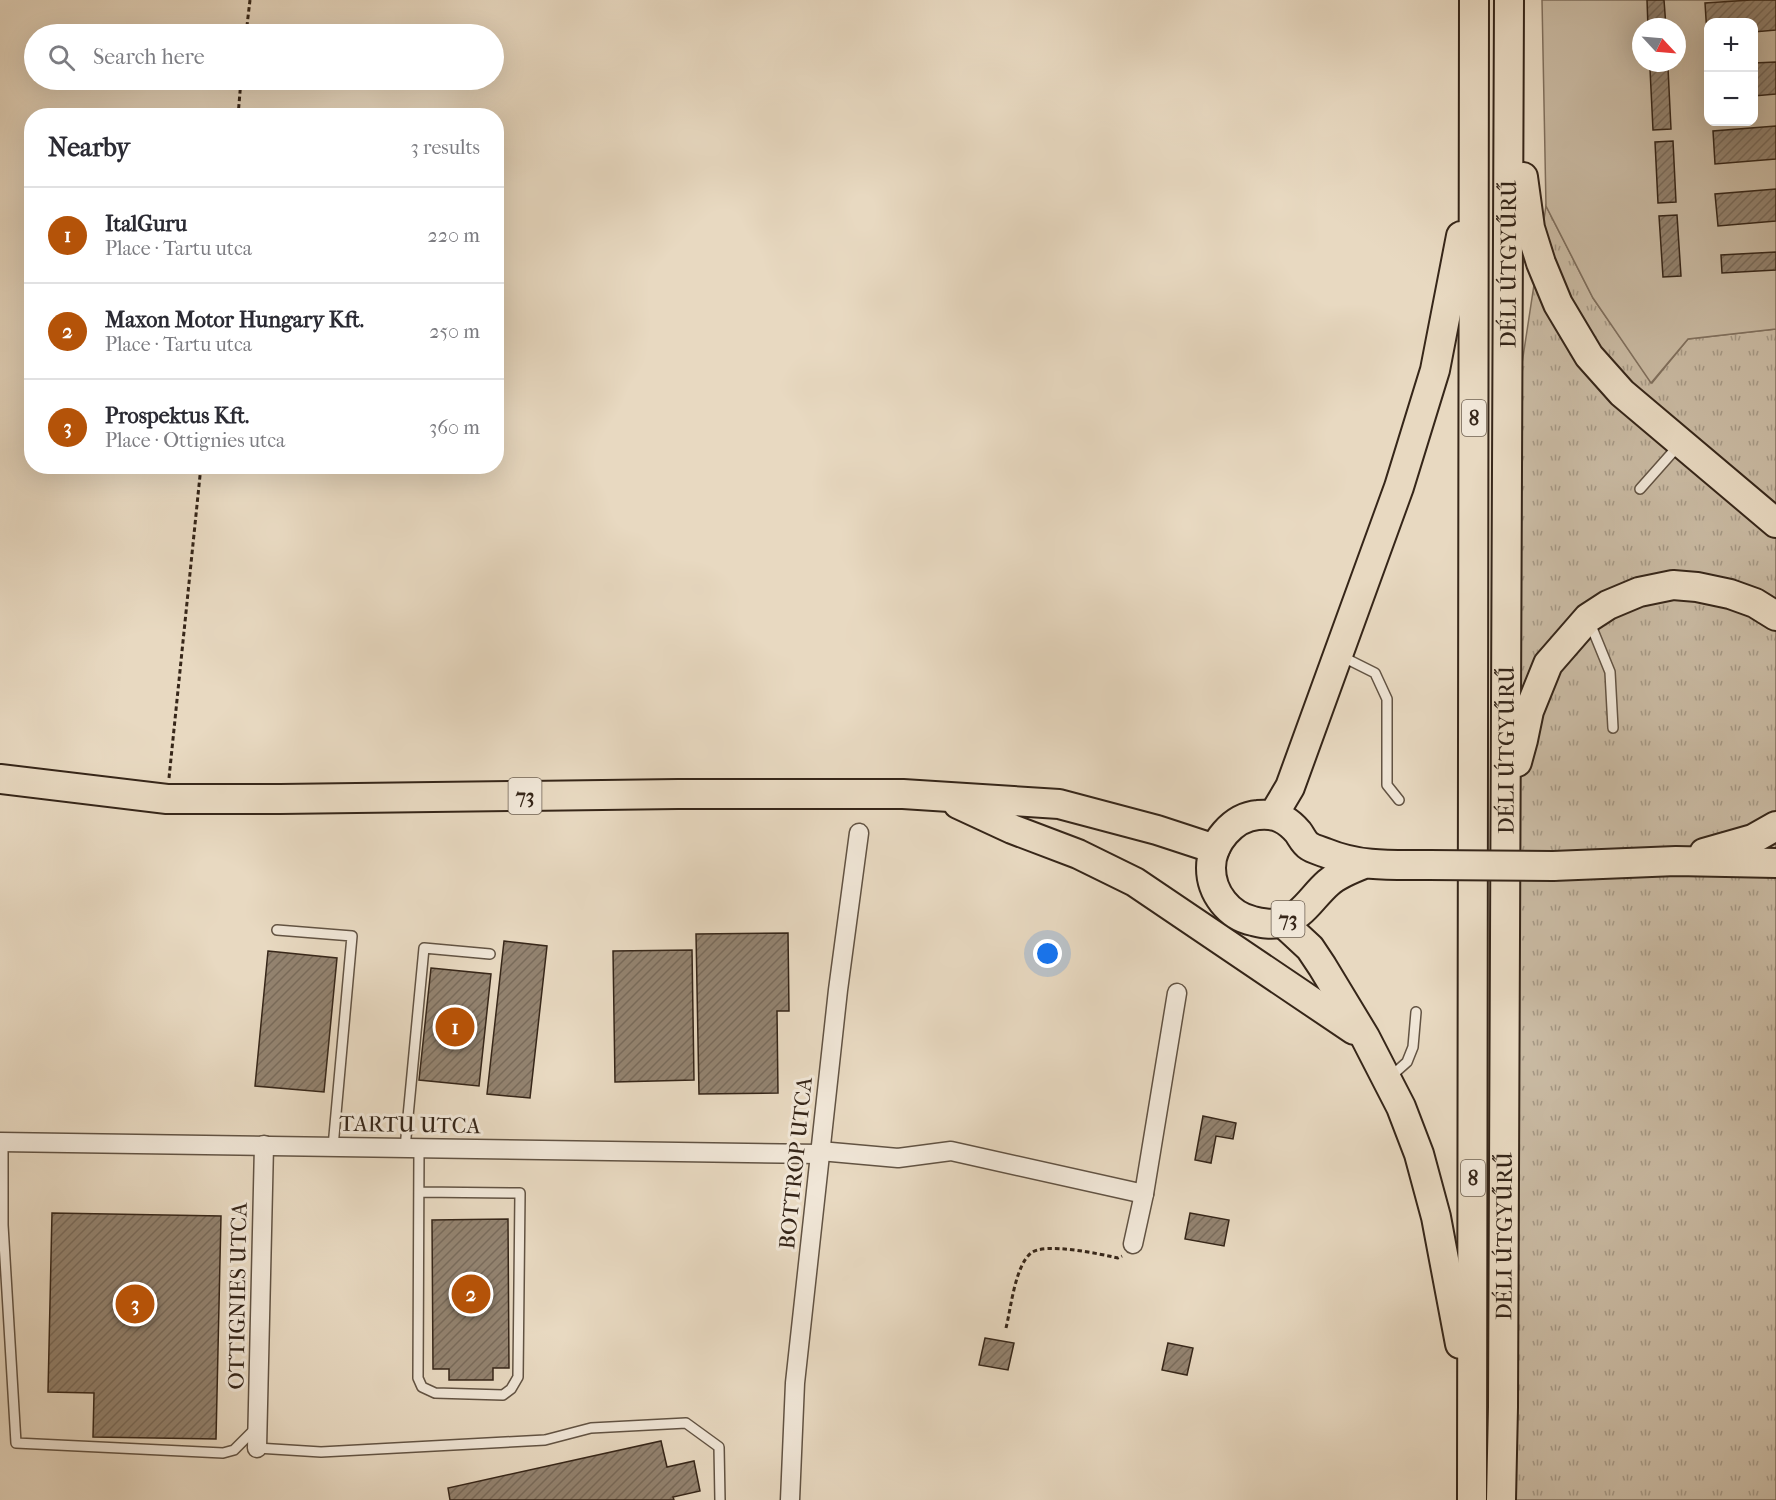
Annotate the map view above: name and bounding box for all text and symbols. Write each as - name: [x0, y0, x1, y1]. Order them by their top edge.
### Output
- north arrow: [1632, 18, 1686, 72]
- map controls: [1704, 18, 1758, 126]
- button: +: [1704, 18, 1758, 72]
- search box: [24, 24, 504, 90]
- icon: search: [45, 41, 78, 74]
- text: Search here: [93, 44, 205, 70]
- button: −: [1704, 72, 1758, 126]
- text: Nearby: [48, 132, 130, 163]
- text: 3 results: [411, 136, 480, 159]
- street label: DÉLI ÚTGYŰRŰ: [1495, 180, 1522, 348]
- text: ItalGuru: [105, 211, 187, 237]
- text: 1: [64, 224, 71, 247]
- text: 220 m: [427, 224, 480, 247]
- text: Place · Tartu utca: [105, 237, 252, 260]
- text: Maxon Motor Hungary Kft.: [105, 307, 364, 333]
- text: 2: [62, 320, 73, 343]
- text: 250 m: [429, 320, 480, 343]
- text: Place · Tartu utca: [105, 333, 252, 356]
- road number: 8: [1462, 400, 1486, 436]
- text: Prospektus Kft.: [105, 403, 249, 429]
- text: 3: [63, 416, 72, 439]
- text: 360 m: [429, 416, 480, 439]
- text: Place · Ottignies utca: [105, 429, 285, 452]
- street label: DÉLI ÚTGYŰRŰ: [1493, 666, 1520, 834]
- road number: 73: [508, 778, 542, 814]
- road number: 73: [1272, 901, 1304, 937]
- your location: [1033, 939, 1062, 968]
- pin: 1: [436, 1004, 474, 1050]
- street label: BOTTROP UTCA: [774, 1075, 818, 1251]
- street label: TARTU UTCA: [339, 1111, 482, 1139]
- street label: DÉLI ÚTGYŰRŰ: [1490, 1152, 1518, 1320]
- road number: 8: [1461, 1160, 1485, 1196]
- street label: OTTIGNIES UTCA: [223, 1202, 253, 1390]
- pin: 2: [452, 1272, 490, 1316]
- pin: 3: [116, 1282, 154, 1326]

